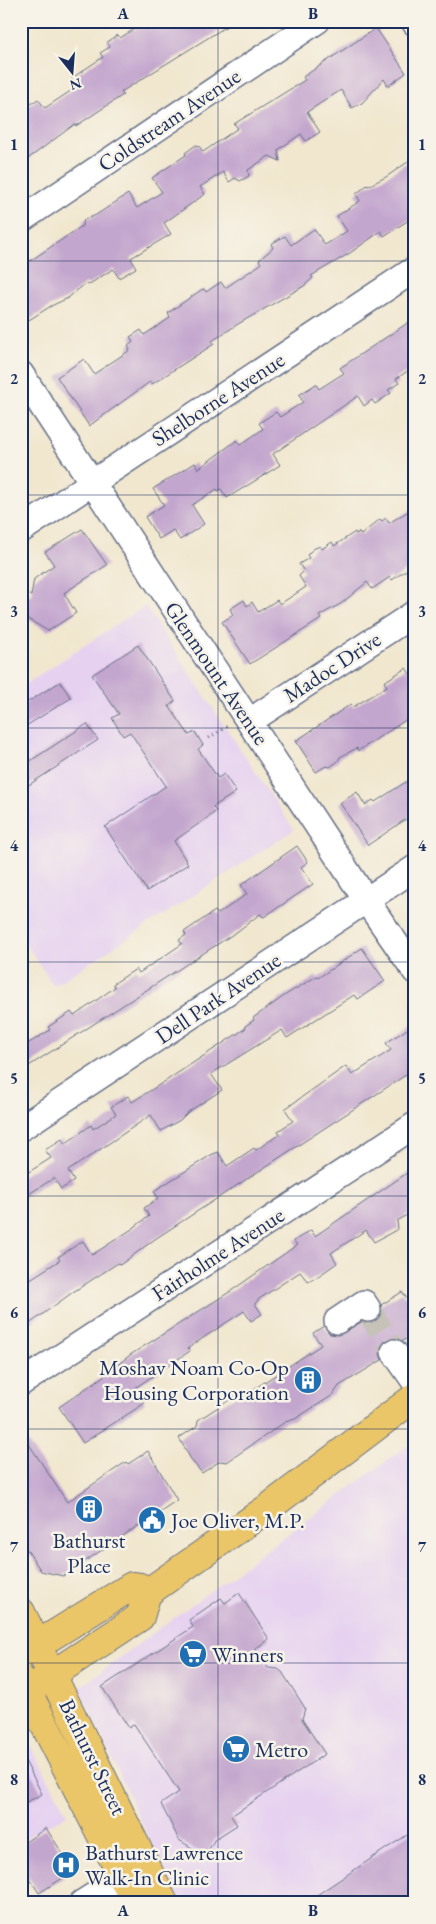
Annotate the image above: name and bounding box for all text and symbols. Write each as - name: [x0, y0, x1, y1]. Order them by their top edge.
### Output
- text: A: [116, 3, 129, 24]
- text: B: [308, 3, 318, 24]
- north arrow: [48, 48, 98, 98]
- street label: Coldstream Avenue: [92, 61, 246, 178]
- text: N: [67, 74, 84, 95]
- text: 1: [10, 134, 18, 155]
- text: 1: [418, 134, 426, 155]
- street label: Shelborne Avenue: [146, 345, 290, 453]
- text: 2: [10, 368, 19, 389]
- text: 2: [418, 368, 427, 389]
- street label: Glenmount Avenue: [158, 596, 276, 751]
- text: 3: [10, 601, 18, 622]
- text: 3: [418, 601, 426, 622]
- street label: Madoc Drive: [278, 625, 387, 709]
- text: 4: [10, 835, 19, 856]
- text: 4: [418, 835, 427, 856]
- street label: Dell Park Avenue: [150, 945, 287, 1051]
- text: 5: [10, 1068, 18, 1089]
- text: 5: [418, 1068, 426, 1089]
- street label: Fairholme Avenue: [146, 1200, 290, 1308]
- text: 6: [10, 1302, 19, 1323]
- text: 6: [418, 1302, 427, 1323]
- place label: Moshav Noam Co-Op Housing Corporation: [99, 1353, 289, 1407]
- building icon: Moshav Noam Co-Op Housing Corporation: [293, 1365, 323, 1395]
- building icon: Bathurst Place: [74, 1494, 104, 1524]
- public building icon: Joe Oliver, M.P.: [137, 1505, 167, 1535]
- place label: Joe Oliver, M.P.: [169, 1506, 305, 1535]
- place label: Bathurst Place: [53, 1526, 126, 1580]
- text: 7: [10, 1536, 19, 1557]
- text: 7: [418, 1536, 427, 1557]
- supermarket icon: Winners: [178, 1639, 208, 1669]
- place label: Winners: [212, 1640, 283, 1669]
- street label: Bathurst Street: [52, 1694, 134, 1820]
- supermarket icon: Metro: [221, 1734, 251, 1764]
- place label: Metro: [255, 1735, 308, 1764]
- text: 8: [10, 1769, 18, 1790]
- text: 8: [418, 1769, 426, 1790]
- place label: Bathurst Lawrence Walk-In Clinic: [85, 1838, 244, 1892]
- hospital icon: Bathurst Lawrence Walk-In Clinic: [51, 1850, 81, 1880]
- text: A: [116, 1900, 129, 1921]
- text: B: [308, 1900, 318, 1921]

